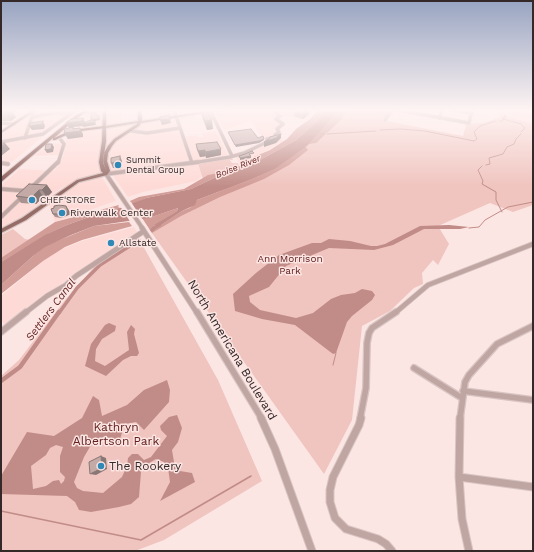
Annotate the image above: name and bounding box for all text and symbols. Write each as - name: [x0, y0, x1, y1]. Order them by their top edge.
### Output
- water label: Boise River: [214, 153, 262, 181]
- place label: Summit Dental Group: [126, 155, 185, 176]
- marker: Summit Dental Group: [113, 160, 123, 170]
- marker: CHEF'STORE: [27, 195, 37, 205]
- place label: CHEF'STORE: [40, 195, 95, 205]
- place label: Riverwalk Center: [70, 207, 153, 219]
- marker: Riverwalk Center: [57, 208, 67, 218]
- place label: Allstate: [119, 237, 157, 249]
- marker: Allstate: [106, 238, 116, 248]
- park label: Ann Morrison Park: [257, 253, 323, 276]
- water label: Settlers Canal: [23, 276, 79, 344]
- street label: North Americana Boulevard: [184, 277, 280, 423]
- park label: Kathryn Albertson Park: [73, 420, 159, 448]
- place label: The Rookery: [109, 459, 181, 473]
- marker: The Rookery: [96, 461, 106, 471]

